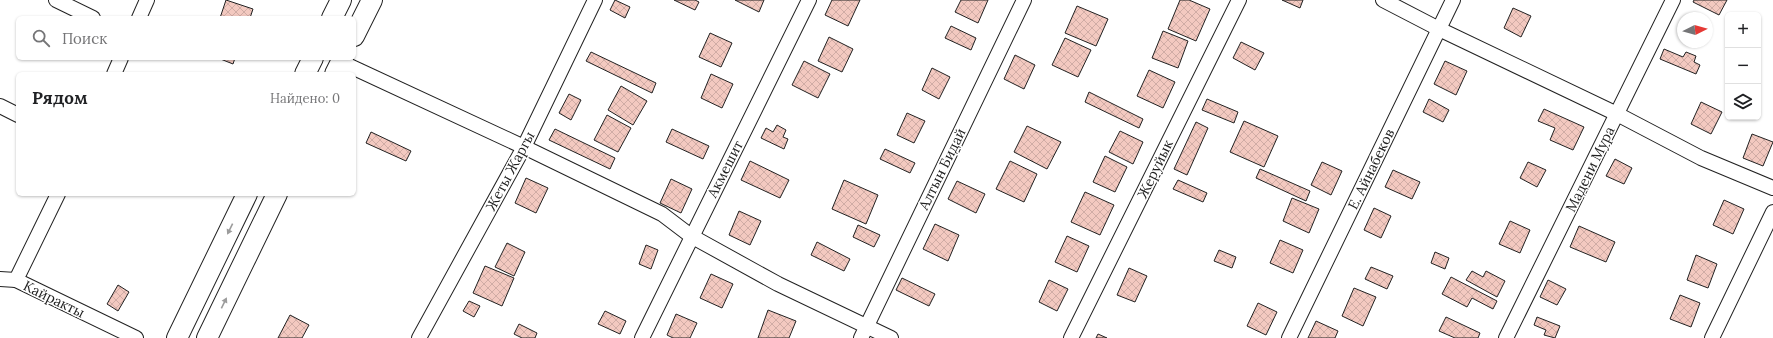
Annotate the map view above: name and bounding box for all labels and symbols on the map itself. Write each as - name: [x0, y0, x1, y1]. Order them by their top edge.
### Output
- north arrow: [1677, 12, 1713, 48]
- street label: Мадени Мура: [1562, 123, 1618, 215]
- street label: Алтын Бидай: [914, 125, 970, 214]
- street label: Е. Айнабеков: [1344, 126, 1398, 212]
- street label: Жеты Жаргы: [482, 128, 538, 214]
- street label: Жеруйык: [1133, 136, 1177, 201]
- street label: Акмешит: [703, 137, 747, 201]
- one-way arrow: [227, 223, 233, 235]
- street label: Кайракты: [20, 276, 88, 322]
- one-way arrow: [221, 297, 227, 309]

